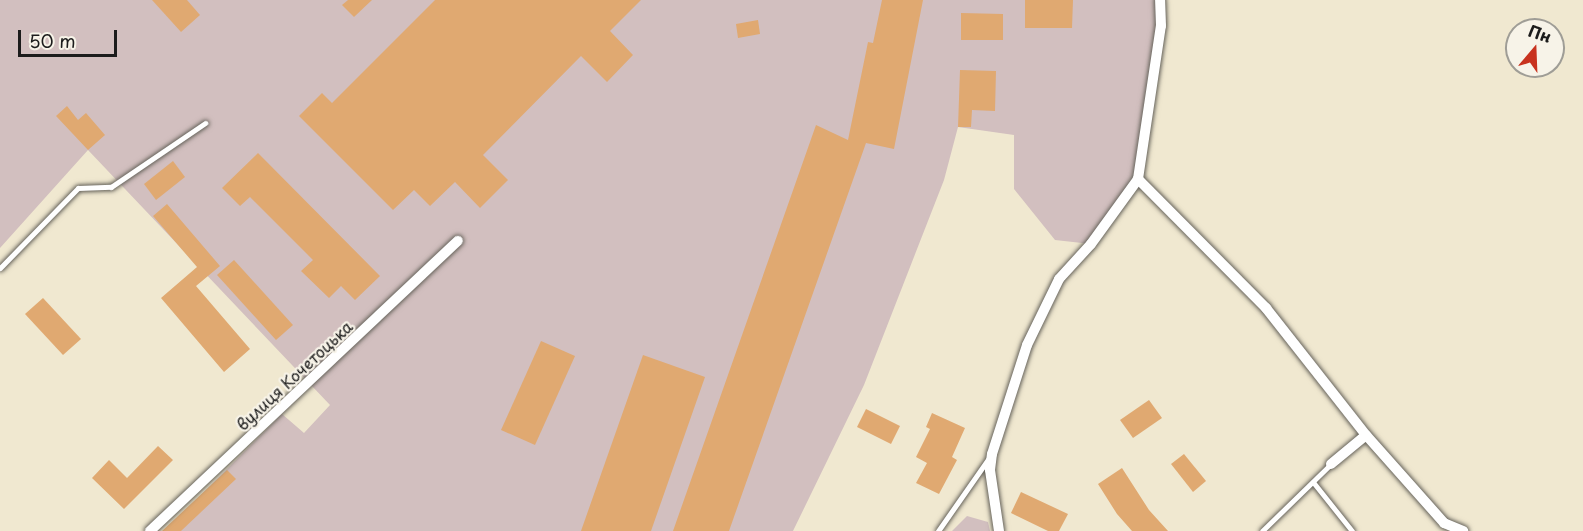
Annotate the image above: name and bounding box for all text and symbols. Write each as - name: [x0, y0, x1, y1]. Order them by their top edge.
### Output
- scale bar: [21, 18, 120, 56]
- north arrow: [1505, 18, 1565, 78]
- text: Пн: [1525, 18, 1555, 48]
- text: 50 m: [29, 27, 76, 54]
- street label: вулиця Кочетоцька: [232, 316, 356, 434]

